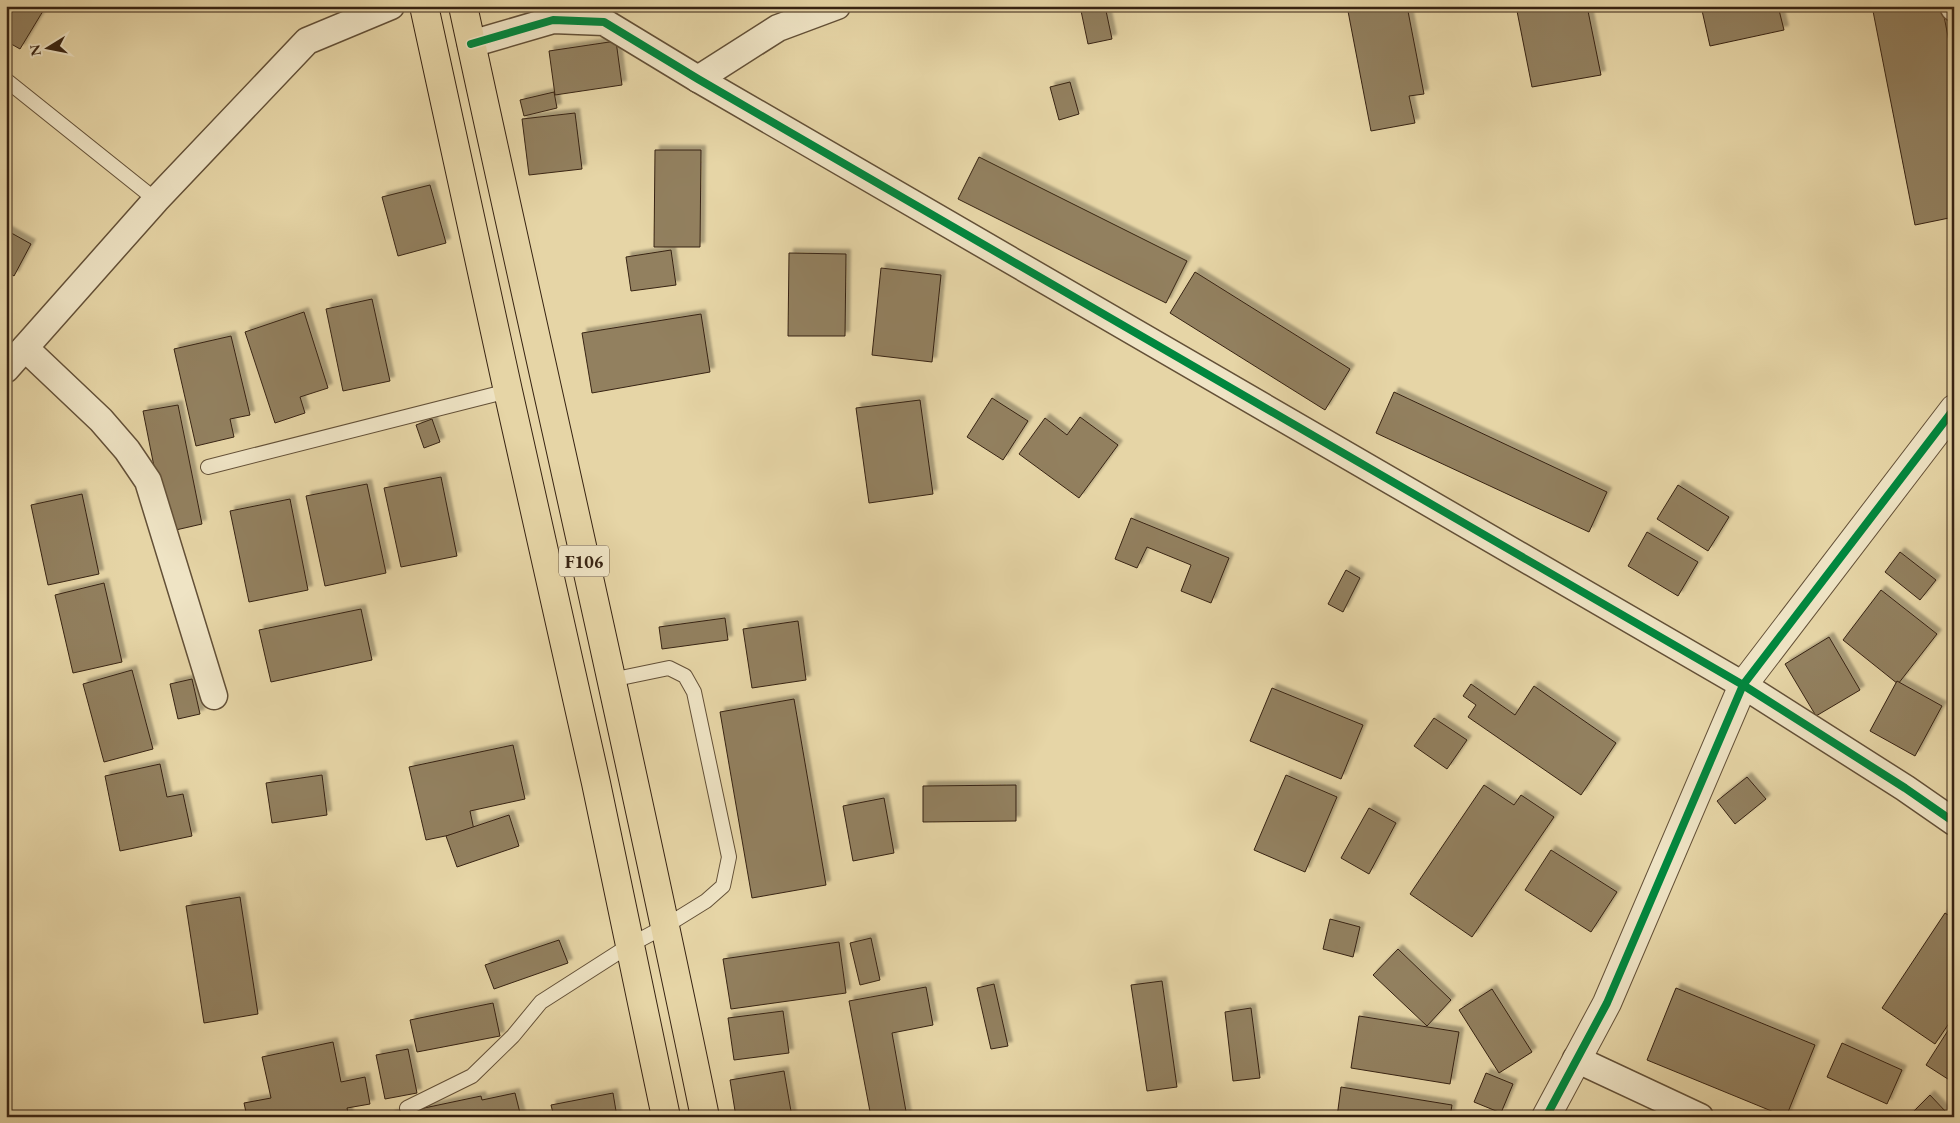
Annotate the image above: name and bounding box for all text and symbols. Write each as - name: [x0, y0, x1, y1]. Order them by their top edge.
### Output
- north arrow: [22, 22, 72, 72]
- text: N: [25, 42, 45, 57]
- road number: F106: [559, 546, 609, 576]

